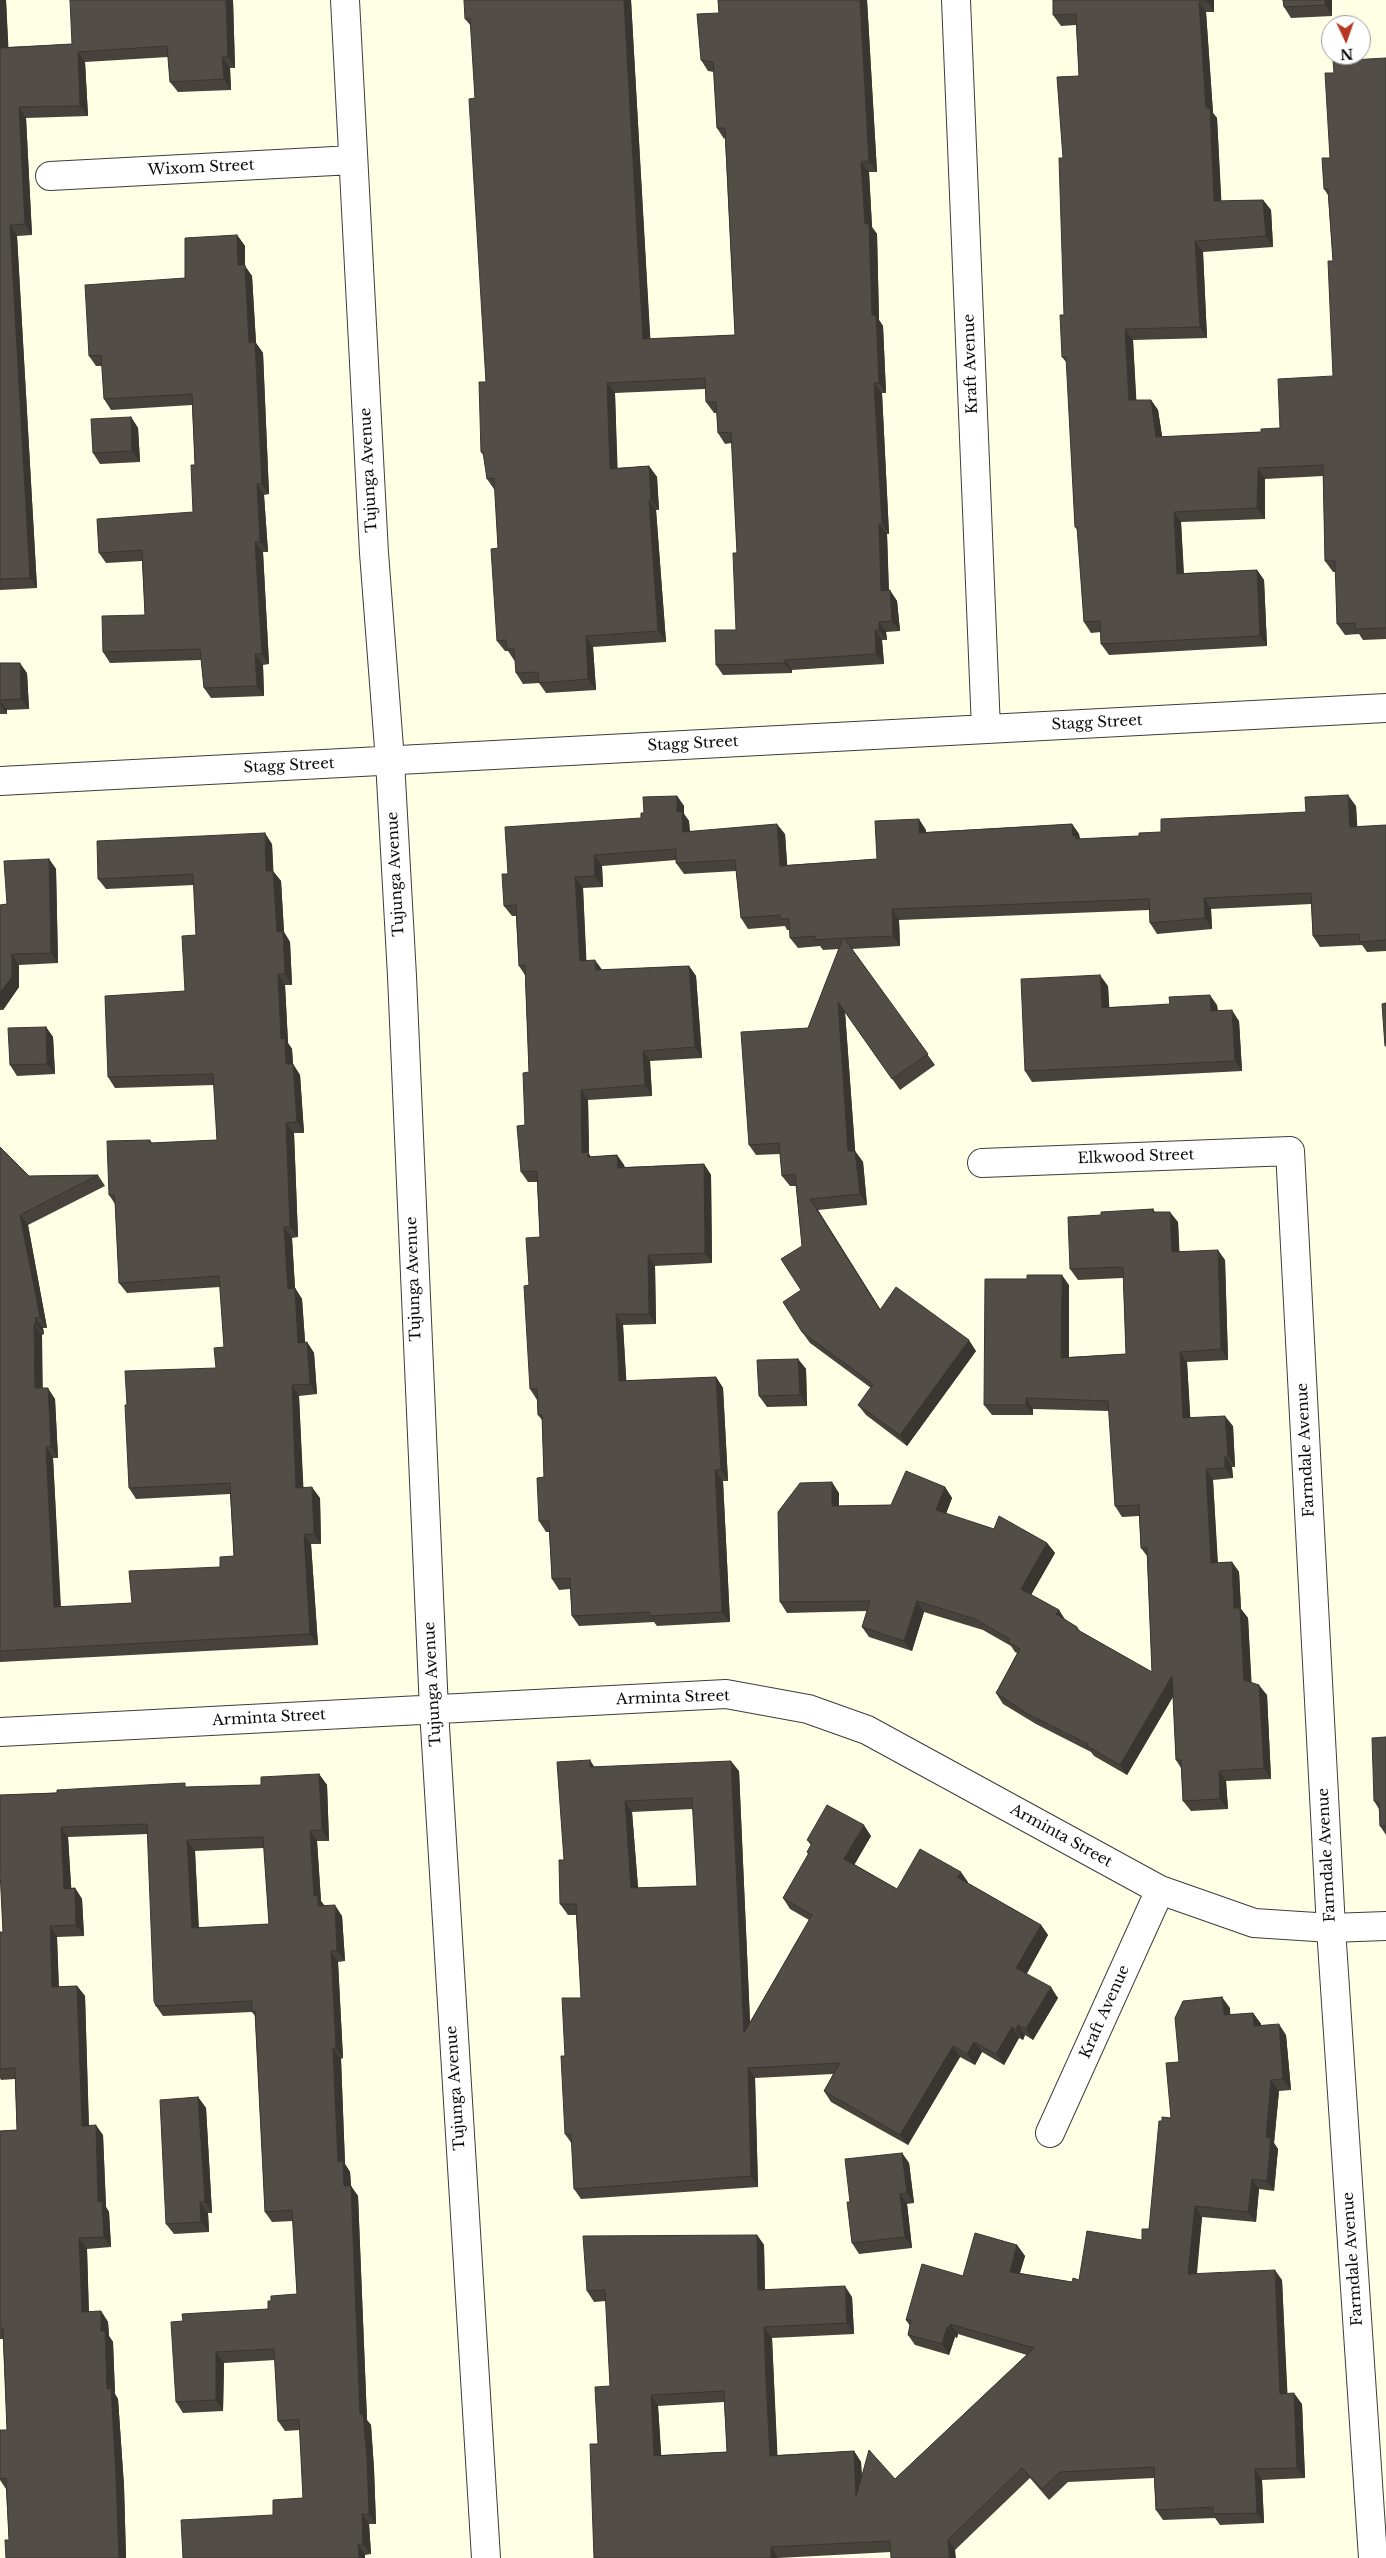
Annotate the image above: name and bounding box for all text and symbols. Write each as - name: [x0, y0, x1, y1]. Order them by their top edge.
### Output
- north arrow: [1321, 15, 1371, 65]
- text: N: [1340, 45, 1354, 63]
- street label: Wixom Street: [147, 156, 255, 180]
- street label: Kraft Avenue: [960, 314, 982, 414]
- street label: Tujunga Avenue: [357, 407, 381, 533]
- street label: Stagg Street: [1051, 712, 1143, 734]
- street label: Stagg Street: [647, 733, 739, 755]
- street label: Stagg Street: [243, 755, 335, 777]
- street label: Tujunga Avenue: [384, 811, 408, 937]
- street label: Elkwood Street: [1077, 1146, 1195, 1168]
- street label: Tujunga Avenue: [403, 1216, 425, 1342]
- street label: Farmdale Avenue: [1293, 1382, 1319, 1518]
- street label: Tujunga Avenue: [421, 1621, 445, 1747]
- street label: Arminta Street: [616, 1687, 730, 1709]
- street label: Arminta Street: [212, 1706, 326, 1730]
- street label: Farmdale Avenue: [1314, 1787, 1340, 1923]
- street label: Arminta Street: [1007, 1801, 1115, 1871]
- street label: Kraft Avenue: [1076, 1962, 1134, 2062]
- street label: Tujunga Avenue: [443, 2025, 469, 2151]
- street label: Farmdale Avenue: [1339, 2191, 1367, 2327]

